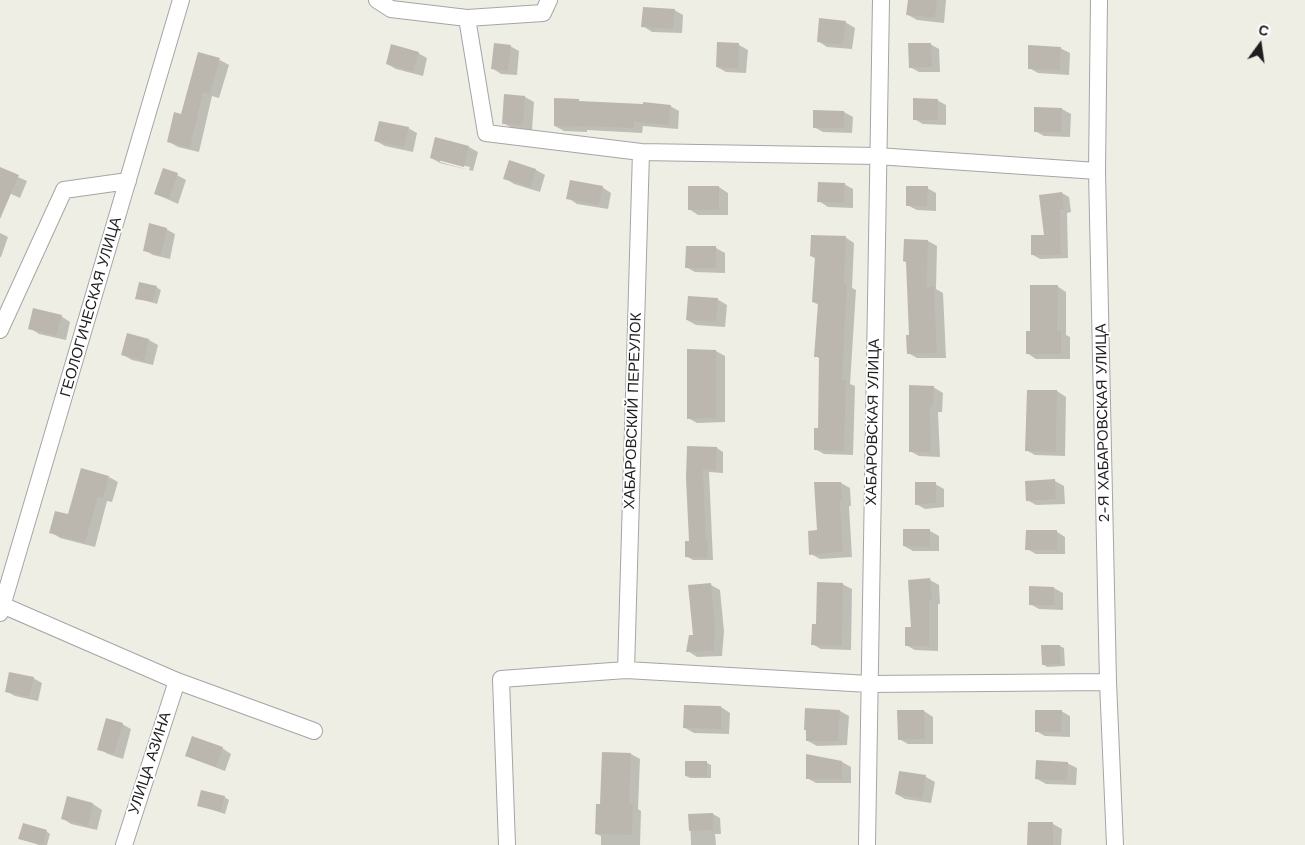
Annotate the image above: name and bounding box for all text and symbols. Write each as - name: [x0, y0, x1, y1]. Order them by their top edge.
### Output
- north arrow: [1235, 20, 1285, 70]
- text: С: [1257, 21, 1270, 39]
- street label: ГЕОЛОГИЧЕСКАЯ УЛИЦА: [57, 215, 125, 399]
- street label: ХАБАРОВСКИЙ ПЕРЕУЛОК: [621, 312, 645, 510]
- street label: 2-Я ХАБАРОВСКАЯ УЛИЦА: [1092, 324, 1114, 522]
- street label: ХАБАРОВСКАЯ УЛИЦА: [863, 339, 883, 505]
- street label: УЛИЦА АЗИНА: [125, 710, 175, 816]

